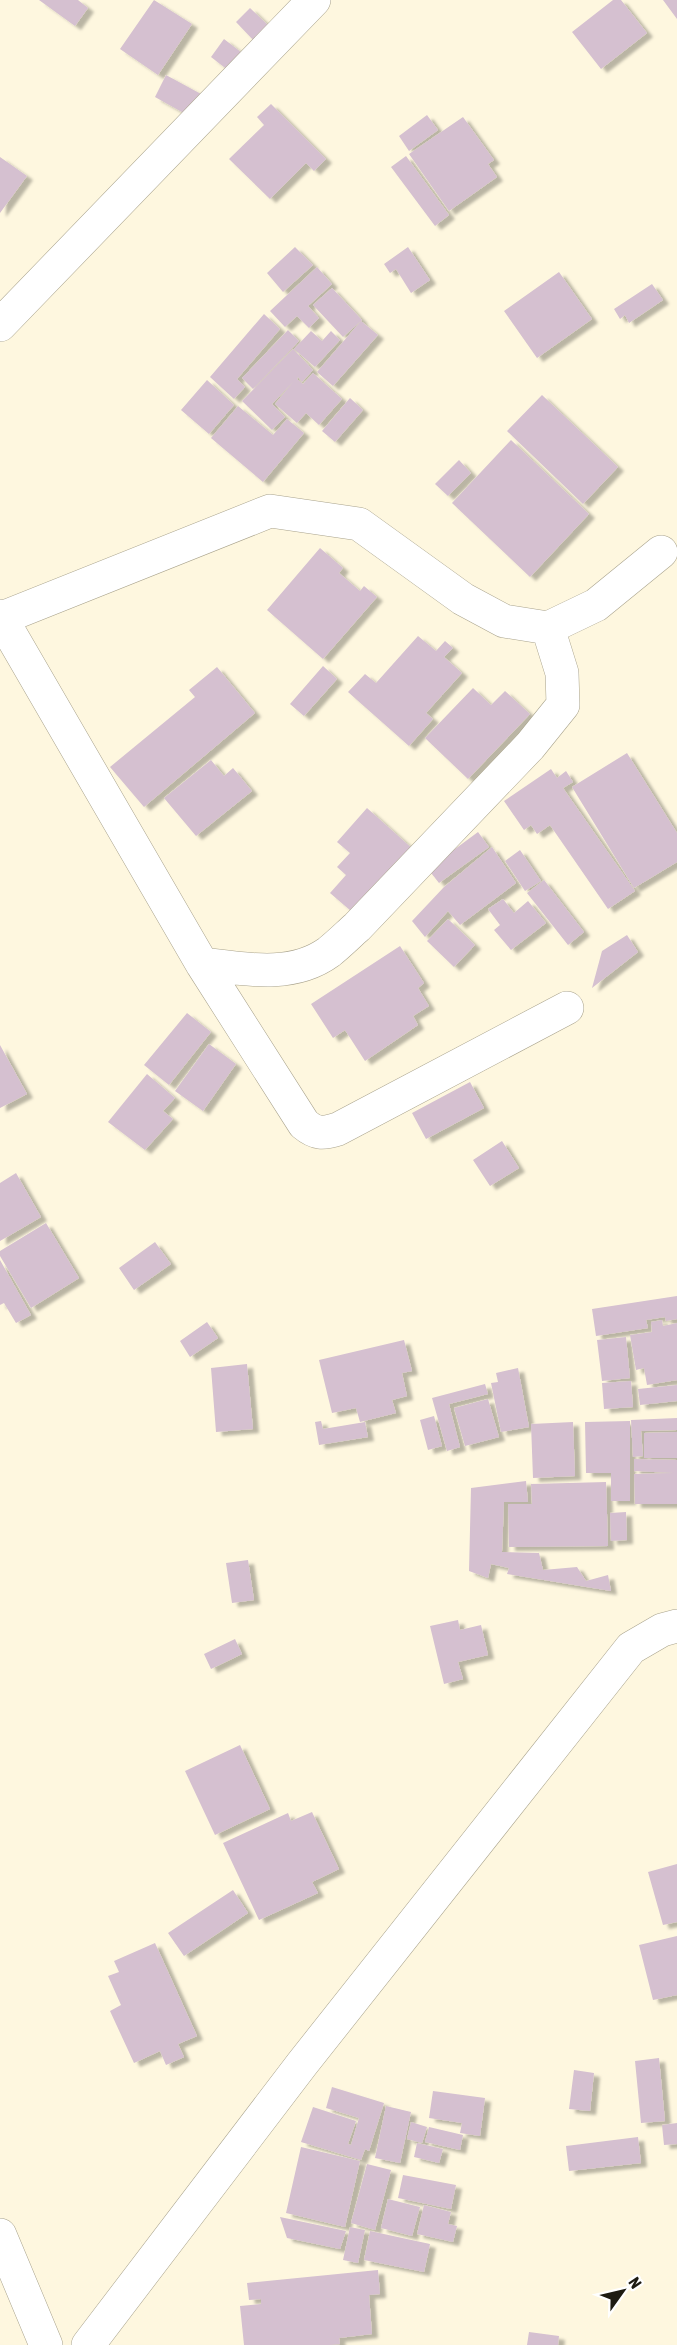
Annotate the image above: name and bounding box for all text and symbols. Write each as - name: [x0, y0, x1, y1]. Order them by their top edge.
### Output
- north arrow: [593, 2261, 653, 2321]
- text: N: [625, 2274, 646, 2292]

